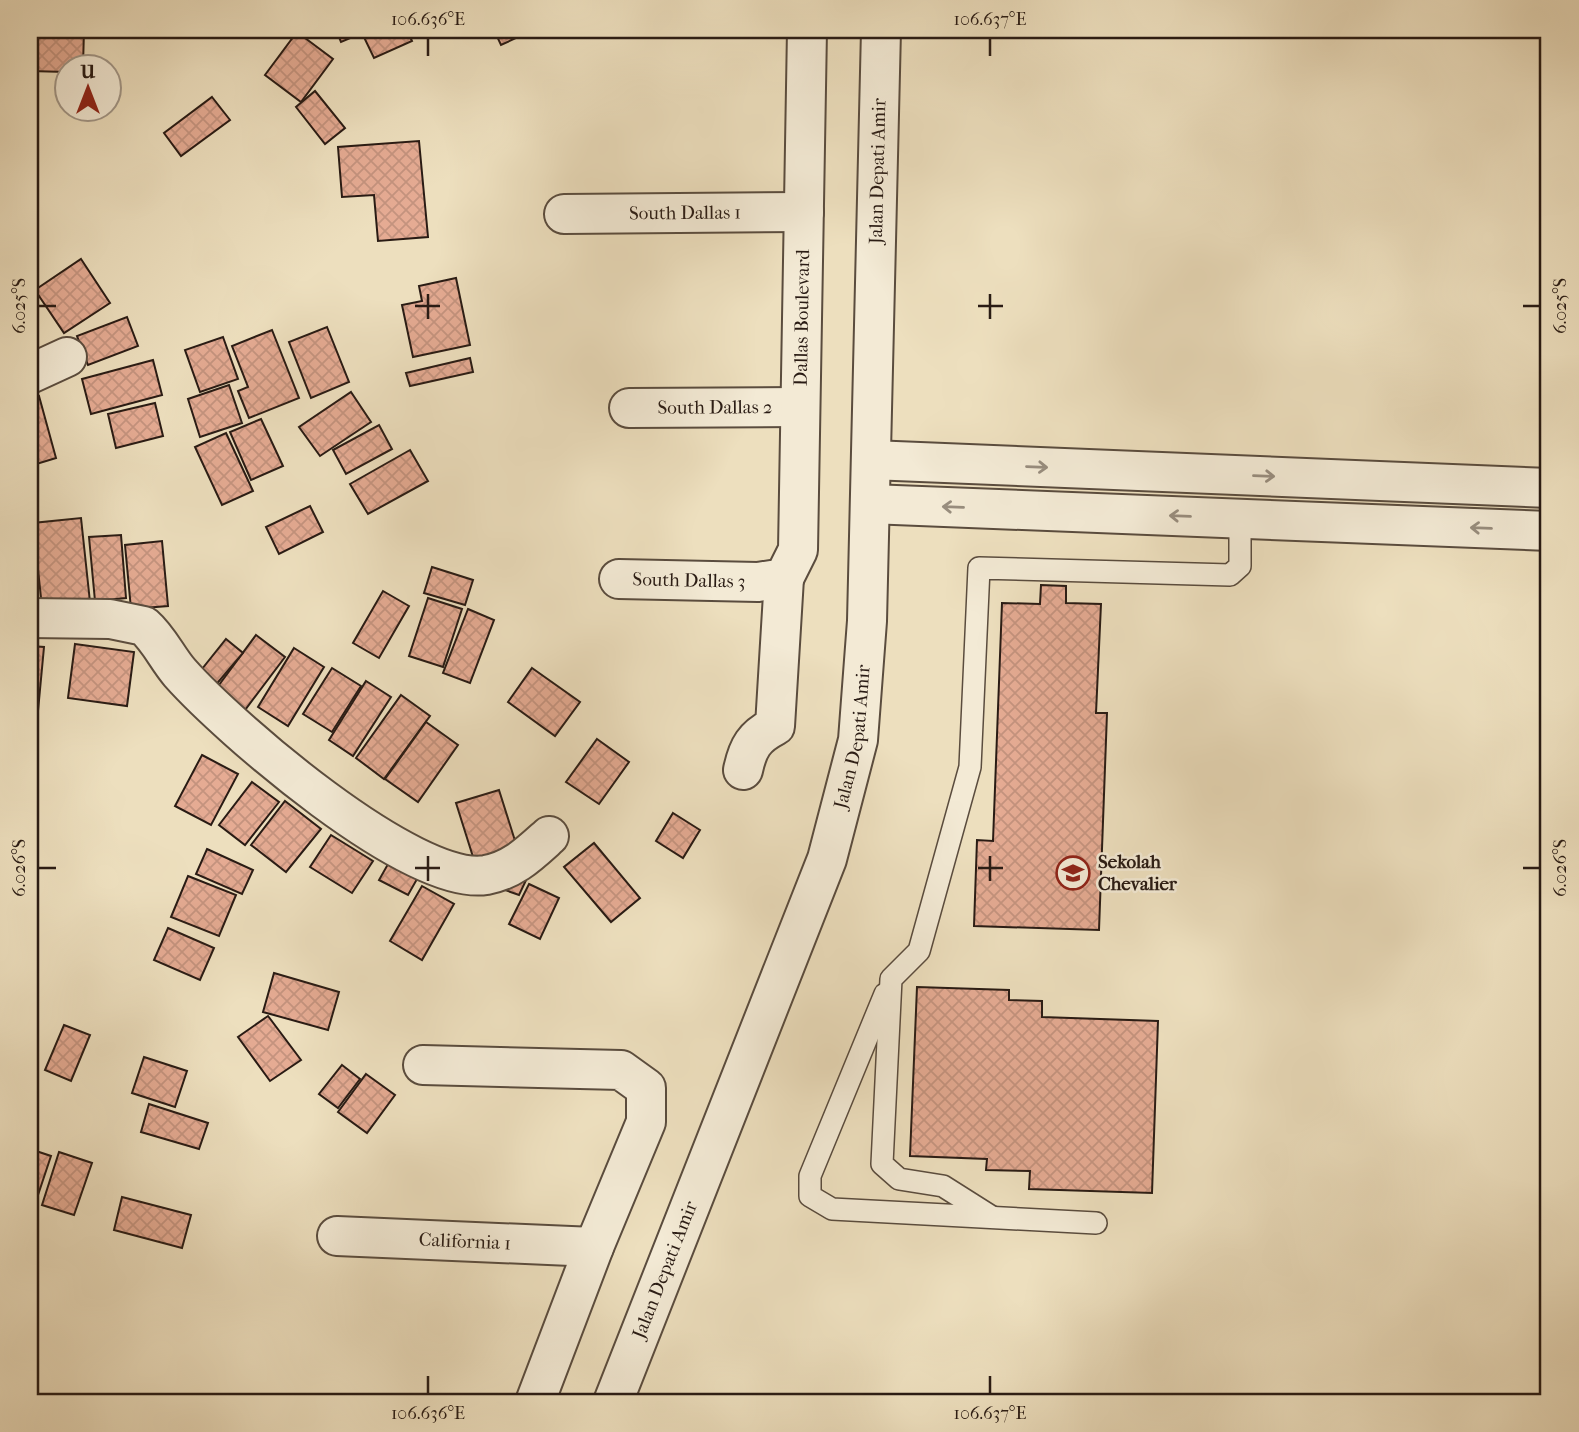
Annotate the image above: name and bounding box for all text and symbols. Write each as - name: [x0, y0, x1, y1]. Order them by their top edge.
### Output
- text: 106.636°E: [391, 9, 465, 30]
- text: 106.637°E: [954, 9, 1026, 30]
- north arrow: [52, 52, 122, 122]
- text: U: [80, 61, 96, 83]
- street label: Jalan Depati Amir: [865, 97, 890, 246]
- street label: South Dallas 1: [629, 202, 741, 224]
- street label: Dallas Boulevard: [790, 248, 814, 386]
- text: 6.025°S: [9, 278, 30, 334]
- text: 6.025°S: [1550, 278, 1571, 334]
- street label: South Dallas 2: [657, 396, 773, 419]
- one-way arrow: [1025, 461, 1048, 474]
- one-way arrow: [1252, 470, 1275, 483]
- one-way arrow: [942, 501, 965, 514]
- one-way arrow: [1169, 509, 1192, 523]
- one-way arrow: [1470, 522, 1493, 535]
- street label: South Dallas 3: [632, 568, 746, 593]
- street label: Jalan Depati Amir: [829, 663, 875, 813]
- text: 6.026°S: [9, 839, 30, 897]
- text: 6.026°S: [1550, 839, 1571, 897]
- place label: Sekolah Chevalier: [1098, 851, 1178, 895]
- school or university icon: Sekolah Chevalier: [1054, 854, 1092, 892]
- street label: Jalan Depati Amir: [627, 1197, 702, 1344]
- street label: California 1: [418, 1229, 511, 1254]
- text: 106.636°E: [391, 1403, 465, 1424]
- text: 106.637°E: [954, 1403, 1026, 1424]

